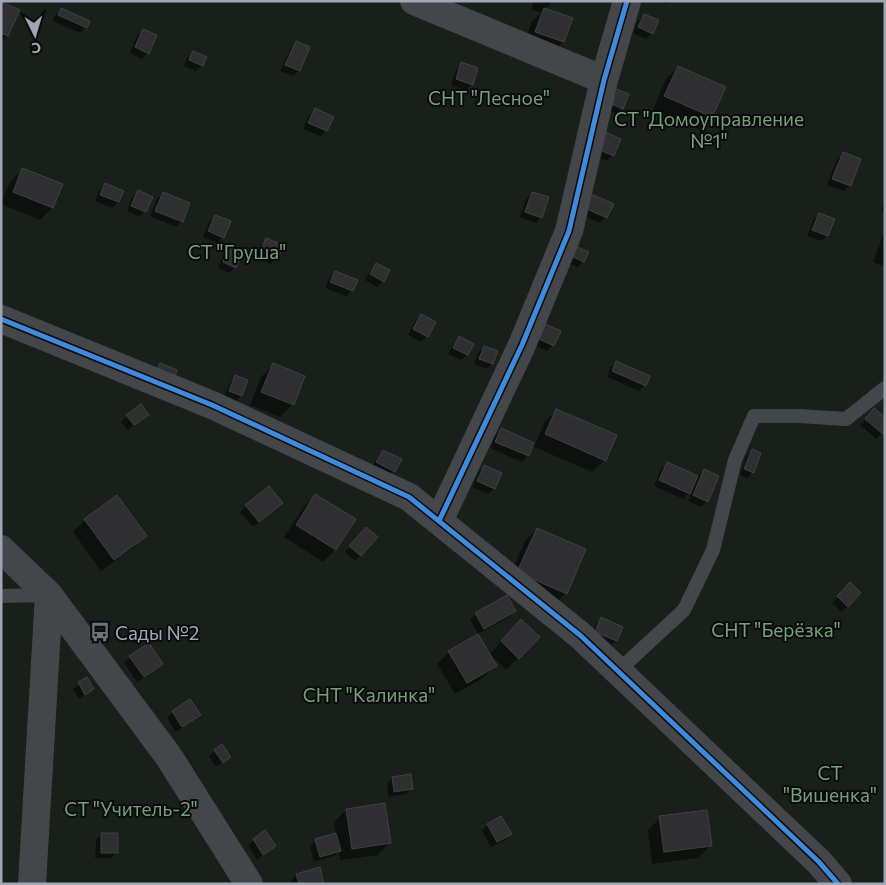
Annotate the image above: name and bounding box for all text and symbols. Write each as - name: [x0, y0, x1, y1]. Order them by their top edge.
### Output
- north arrow: [10, 10, 60, 60]
- text: С: [31, 40, 42, 57]
- park label: СНТ "Лесное": [428, 86, 550, 109]
- park label: СТ "Домоуправление №1": [614, 107, 804, 152]
- park label: СТ "Груша": [188, 240, 286, 263]
- park label: СНТ "Берёзка": [711, 618, 841, 641]
- bus stop icon: Сады №2: [89, 621, 111, 643]
- place label: Сады №2: [115, 621, 199, 644]
- park label: СНТ "Калинка": [303, 683, 435, 706]
- park label: СТ "Вишенка": [783, 761, 877, 806]
- park label: СТ "Учитель-2": [64, 797, 198, 820]

